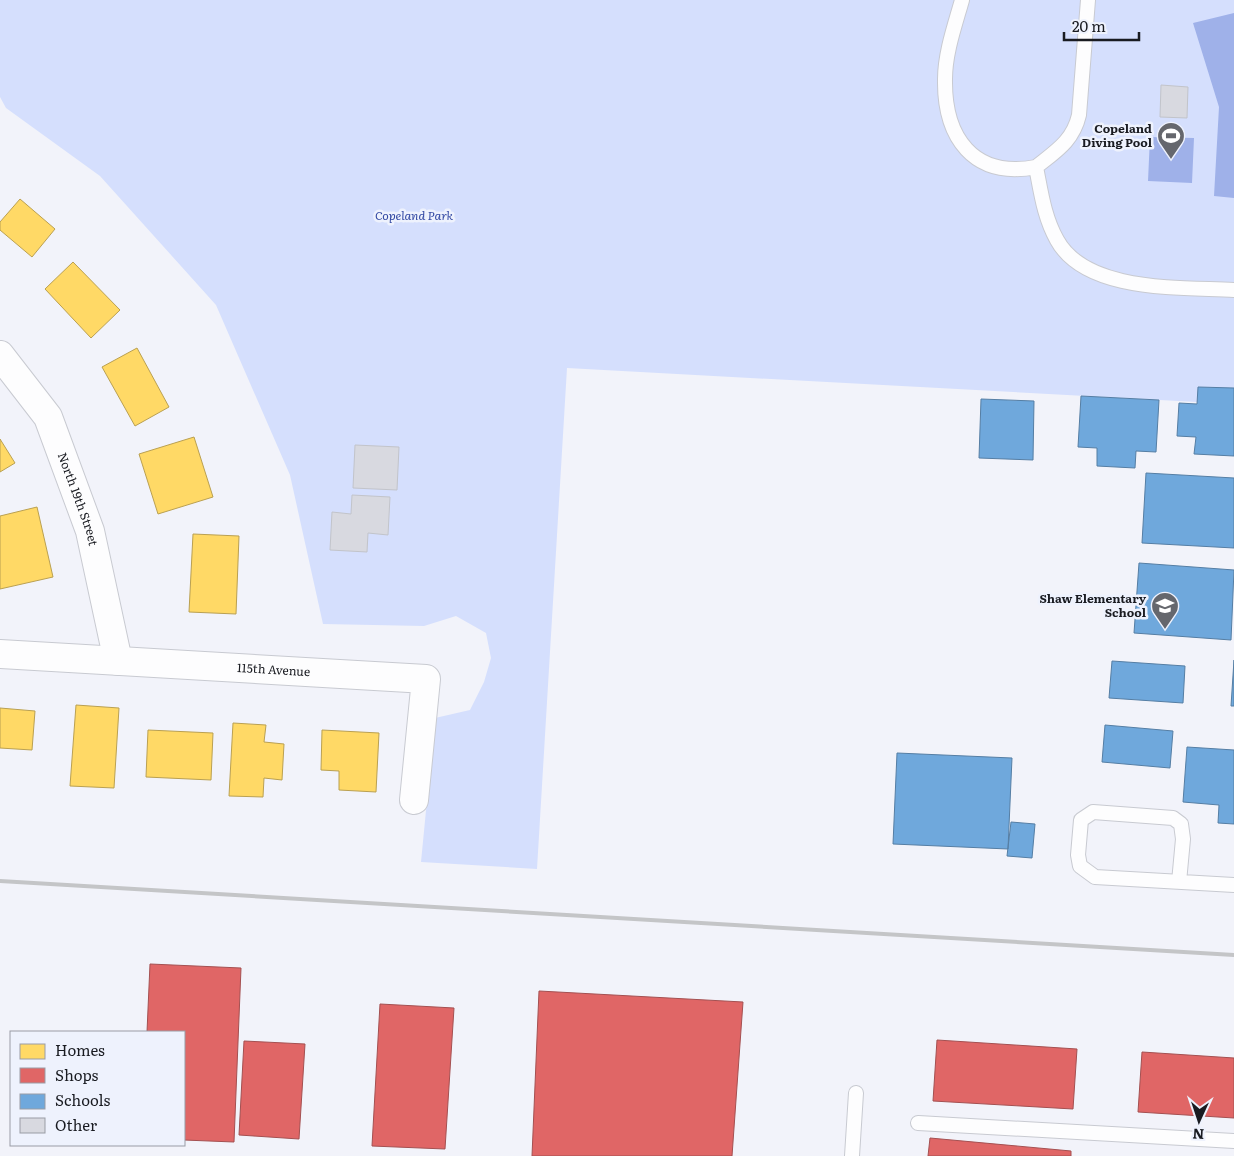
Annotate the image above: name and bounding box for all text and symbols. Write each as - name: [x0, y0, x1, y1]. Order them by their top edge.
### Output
- scale bar: [1064, 10, 1139, 42]
- text: 20 m: [1072, 14, 1106, 37]
- place label: Copeland Diving Pool: [1082, 119, 1153, 151]
- sports icon: Copeland Diving Pool: [1156, 121, 1186, 160]
- park label: Copeland Park: [375, 206, 453, 224]
- street label: North 19th Street: [54, 450, 103, 548]
- place label: Shaw Elementary School: [1039, 589, 1147, 621]
- school or university icon: Shaw Elementary School: [1150, 591, 1180, 630]
- street label: 115th Avenue: [236, 658, 311, 680]
- legend: [10, 1031, 185, 1146]
- text: Homes: [55, 1038, 105, 1061]
- text: Shops: [55, 1063, 98, 1086]
- text: Schools: [55, 1088, 111, 1111]
- north arrow: [1174, 1096, 1224, 1146]
- text: Other: [55, 1113, 97, 1136]
- text: N: [1192, 1125, 1205, 1145]

